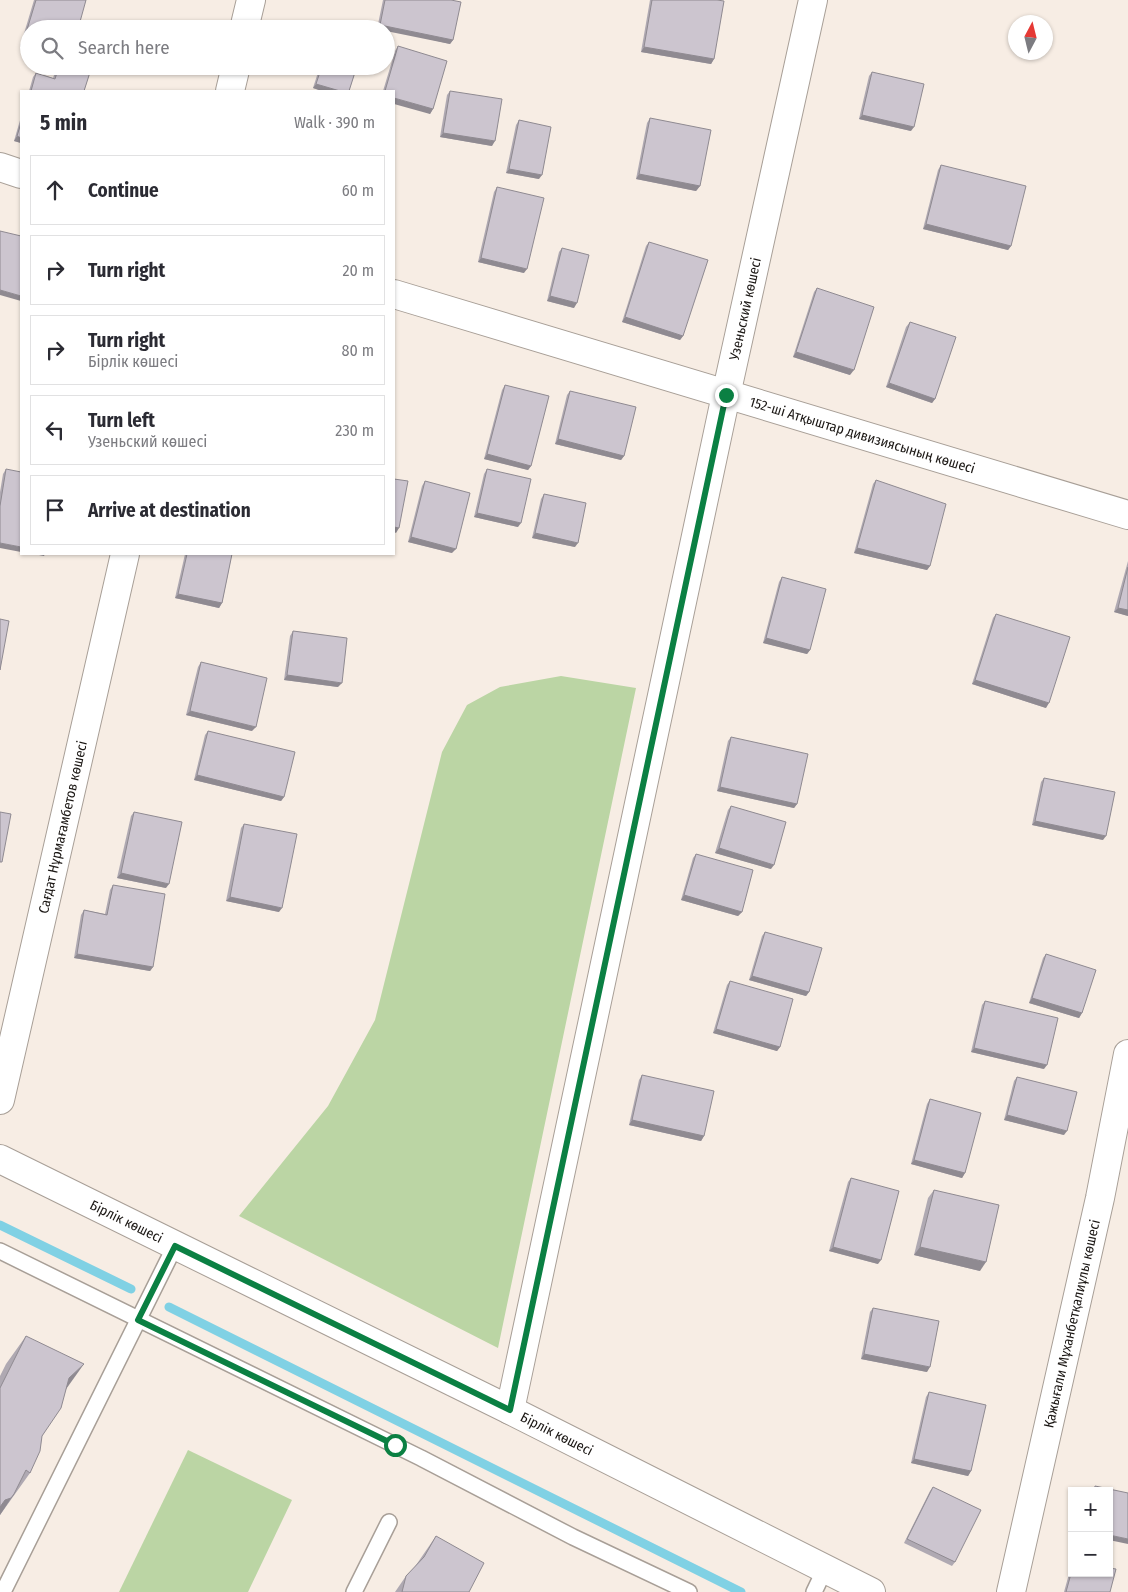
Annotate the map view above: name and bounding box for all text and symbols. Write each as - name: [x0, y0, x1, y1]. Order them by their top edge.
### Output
- north arrow: [1008, 15, 1053, 60]
- search box: [20, 20, 395, 75]
- icon: search: [38, 34, 66, 62]
- text: Search here: [78, 36, 170, 59]
- text: 5 min: [40, 110, 87, 136]
- text: Walk · 390 m: [294, 113, 375, 132]
- icon: ahead: [41, 176, 69, 204]
- text: Continue: [88, 179, 159, 202]
- text: 60 m: [342, 181, 374, 200]
- icon: right: [41, 256, 69, 284]
- street label: Узеньский көшесі: [726, 256, 765, 363]
- text: Turn right: [88, 259, 165, 282]
- text: 20 m: [343, 261, 374, 280]
- text: Turn right: [88, 329, 165, 352]
- icon: right: [41, 336, 69, 364]
- text: 80 m: [342, 341, 374, 360]
- text: Бірлік көшесі: [88, 352, 178, 371]
- route end: [715, 384, 738, 407]
- street label: 152-ші Атқыштар дивизиясының көшесі: [747, 393, 977, 477]
- text: Turn left: [88, 409, 155, 432]
- icon: left: [41, 416, 69, 444]
- text: 230 m: [335, 421, 374, 440]
- text: Узеньский көшесі: [88, 432, 207, 451]
- icon: arrive: [41, 496, 69, 524]
- text: Arrive at destination: [88, 499, 251, 522]
- street label: Сағдат Нұрмағамбетов көшесі: [35, 739, 91, 915]
- street label: Бірлік көшесі: [87, 1197, 166, 1247]
- street label: Қажығали Мұханбетқалиұлы көшесі: [1040, 1218, 1104, 1430]
- street label: Бірлік көшесі: [518, 1409, 596, 1460]
- route start: [384, 1434, 407, 1457]
- map controls: [1068, 1487, 1113, 1577]
- button: +: [1068, 1487, 1113, 1532]
- button: −: [1068, 1532, 1113, 1577]

